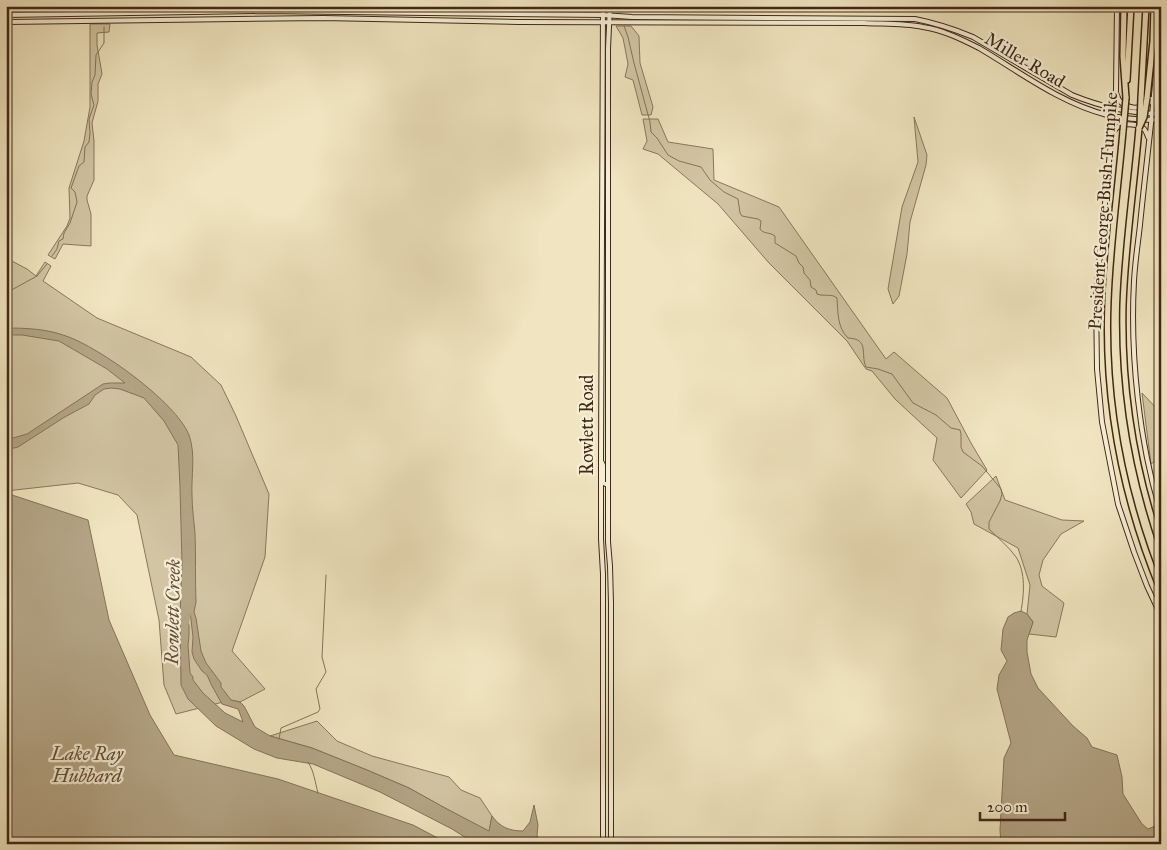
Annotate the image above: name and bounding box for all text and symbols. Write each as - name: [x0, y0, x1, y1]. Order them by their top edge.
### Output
- street label: Miller Road: [981, 27, 1069, 93]
- street label: President George Bush Turnpike: [1084, 91, 1123, 331]
- street label: Rowlett Road: [576, 375, 598, 475]
- water label: Rowlett Creek: [160, 558, 185, 666]
- water label: Lake Ray Hubbard: [50, 742, 124, 787]
- scale bar: [980, 790, 1064, 822]
- text: 200 m: [987, 798, 1028, 816]

